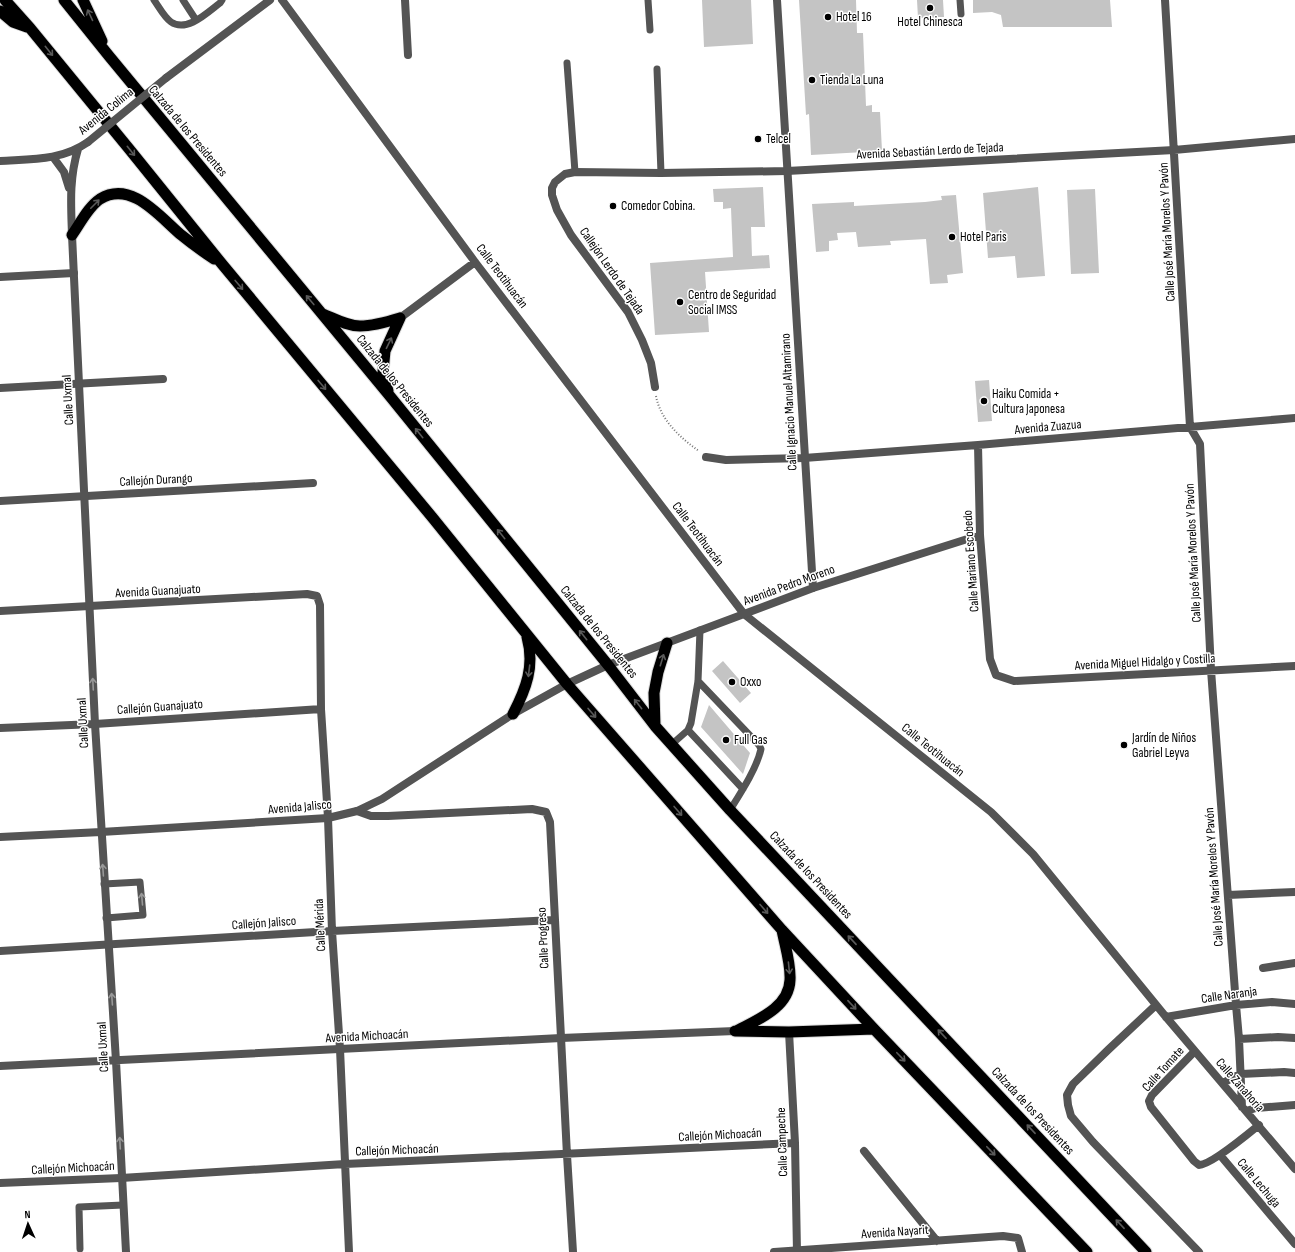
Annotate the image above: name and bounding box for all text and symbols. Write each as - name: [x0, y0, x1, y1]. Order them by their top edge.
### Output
- marker: Hotel Chinesca: [925, 3, 935, 13]
- place label: Hotel 16: [836, 9, 872, 25]
- one-way arrow: [86, 10, 93, 22]
- marker: Hotel 16: [823, 12, 833, 22]
- place label: Hotel Chinesca: [897, 14, 963, 30]
- one-way arrow: [44, 45, 53, 56]
- place label: Tienda La Luna: [820, 72, 884, 88]
- marker: Tienda La Luna: [807, 75, 817, 85]
- street label: Calzada de los Presidentes: [145, 82, 231, 180]
- street label: Avenida Colima: [75, 84, 137, 139]
- place label: Telcel: [766, 131, 791, 147]
- marker: Telcel: [753, 134, 763, 144]
- street label: Avenida Sebastián Lerdo de Tejada: [855, 139, 1004, 163]
- one-way arrow: [127, 146, 135, 157]
- street label: Calle José María Morelos Y Pavón: [1155, 162, 1179, 302]
- place label: Comedor Cobina.: [621, 198, 695, 214]
- one-way arrow: [90, 199, 100, 209]
- marker: Comedor Cobina.: [608, 201, 618, 211]
- street label: Callejón Lerdo de Tejada: [576, 224, 648, 318]
- place label: Hotel Paris: [960, 229, 1007, 245]
- marker: Hotel Paris: [947, 232, 957, 242]
- street label: Calle Teotihuacán: [473, 241, 531, 311]
- one-way arrow: [235, 279, 244, 290]
- place label: Centro de Seguridad Social IMSS: [688, 287, 776, 318]
- one-way arrow: [306, 295, 315, 305]
- marker: Centro de Seguridad Social IMSS: [675, 297, 685, 307]
- street label: Calzada de los Presidentes: [353, 332, 437, 431]
- street label: Calle Ignacio Manuel Altamirano: [777, 333, 801, 471]
- one-way arrow: [386, 338, 393, 350]
- street label: Calle Uxmal: [59, 374, 77, 426]
- one-way arrow: [318, 380, 327, 390]
- place label: Haiku Comida + Cultura Japonesa: [992, 386, 1065, 417]
- marker: Haiku Comida + Cultura Japonesa: [979, 396, 989, 406]
- street label: Avenida Zuazua: [1013, 416, 1082, 438]
- one-way arrow: [415, 427, 424, 438]
- street label: Callejón Durango: [119, 470, 193, 490]
- street label: Calle José María Morelos Y Pavón: [1181, 483, 1205, 623]
- street label: Calle Teotihuacán: [669, 499, 727, 569]
- street label: Calle Mariano Escobedo: [959, 509, 983, 613]
- one-way arrow: [497, 529, 506, 540]
- street label: Avenida Pedro Moreno: [740, 561, 837, 609]
- street label: Avenida Guanajuato: [114, 581, 201, 601]
- street label: Calzada de los Presidentes: [557, 583, 641, 682]
- one-way arrow: [579, 629, 588, 640]
- street label: Avenida Miguel Hidalgo y Costilla: [1073, 650, 1216, 674]
- one-way arrow: [659, 654, 666, 667]
- one-way arrow: [525, 664, 533, 677]
- place label: Oxxo: [740, 674, 761, 690]
- marker: Oxxo: [727, 677, 737, 687]
- one-way arrow: [90, 678, 97, 691]
- street label: Callejón Guanajuato: [117, 696, 203, 718]
- street label: Calle Uxmal: [74, 697, 92, 749]
- one-way arrow: [634, 699, 642, 710]
- one-way arrow: [588, 708, 597, 719]
- street label: Calle Teotihuacán: [898, 720, 968, 780]
- place label: Jardín de Niños Gabriel Leyva: [1131, 730, 1196, 761]
- place label: Full Gas: [734, 732, 768, 748]
- marker: Full Gas: [721, 735, 731, 745]
- marker: Jardín de Niños Gabriel Leyva: [1119, 740, 1129, 750]
- street label: Avenida Jalisco: [266, 796, 333, 818]
- one-way arrow: [674, 806, 683, 816]
- street label: Calle José María Morelos Y Pavón: [1201, 807, 1227, 947]
- street label: Calzada de los Presidentes: [766, 828, 856, 922]
- one-way arrow: [100, 864, 107, 877]
- one-way arrow: [138, 893, 145, 906]
- street label: Calle Mérida: [311, 898, 329, 952]
- one-way arrow: [759, 904, 768, 914]
- street label: Calle Progreso: [533, 907, 553, 969]
- street label: Callejón Jalisco: [231, 913, 297, 933]
- one-way arrow: [848, 935, 857, 945]
- one-way arrow: [785, 961, 793, 974]
- street label: Calle Naranja: [1200, 983, 1258, 1007]
- one-way arrow: [108, 993, 115, 1006]
- one-way arrow: [847, 1000, 856, 1010]
- street label: Calle Uxmal: [94, 1021, 112, 1073]
- street label: Avenida Michoacán: [324, 1026, 409, 1046]
- one-way arrow: [937, 1029, 946, 1039]
- street label: Calle Tomate: [1138, 1043, 1188, 1095]
- one-way arrow: [896, 1052, 906, 1062]
- street label: Calle Zanahoria: [1212, 1055, 1268, 1115]
- street label: Calzada de los Presidentes: [988, 1064, 1078, 1158]
- street label: Calle Campeche: [773, 1107, 791, 1177]
- one-way arrow: [1026, 1124, 1035, 1134]
- street label: Callejón Michoacán: [678, 1125, 762, 1145]
- one-way arrow: [116, 1137, 123, 1150]
- street label: Callejón Michoacán: [355, 1141, 439, 1159]
- one-way arrow: [986, 1146, 995, 1156]
- street label: Calle Lechuga: [1234, 1155, 1284, 1211]
- street label: Callejón Michoacán: [31, 1158, 115, 1178]
- north arrow: [8, 1204, 48, 1244]
- text: N: [24, 1208, 31, 1221]
- one-way arrow: [1115, 1218, 1124, 1229]
- street label: Avenida Nayarit: [860, 1222, 929, 1242]

